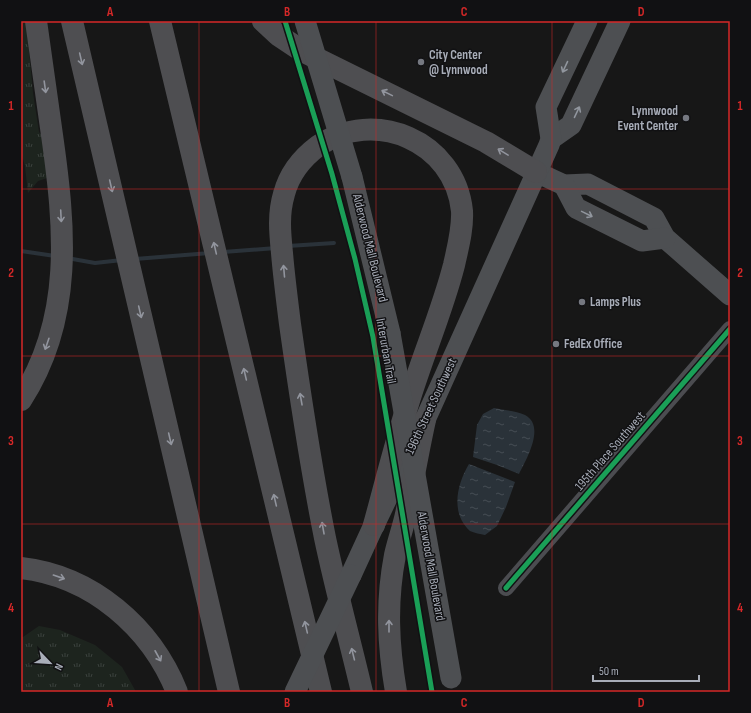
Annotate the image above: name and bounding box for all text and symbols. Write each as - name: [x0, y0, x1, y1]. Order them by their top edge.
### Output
- text: A: [106, 4, 114, 20]
- text: B: [284, 4, 290, 20]
- text: C: [461, 4, 468, 20]
- text: D: [638, 4, 645, 20]
- place label: City Center @ Lynnwood: [429, 47, 488, 78]
- one-way arrow: [78, 52, 86, 65]
- marker: City Center @ Lynnwood: [416, 57, 426, 67]
- one-way arrow: [561, 61, 568, 73]
- one-way arrow: [41, 80, 49, 93]
- one-way arrow: [381, 89, 393, 96]
- text: 1: [8, 98, 14, 114]
- text: 1: [737, 98, 743, 114]
- place label: Lynnwood Event Center: [618, 103, 678, 134]
- one-way arrow: [574, 107, 581, 119]
- marker: Lynnwood Event Center: [681, 113, 691, 123]
- one-way arrow: [497, 147, 509, 155]
- one-way arrow: [107, 179, 115, 192]
- street label: Alderwood Mall Boulevard: [349, 191, 391, 304]
- one-way arrow: [57, 209, 65, 222]
- one-way arrow: [581, 211, 593, 218]
- one-way arrow: [210, 241, 218, 254]
- text: 2: [8, 265, 14, 281]
- one-way arrow: [280, 265, 287, 278]
- text: 2: [737, 265, 743, 281]
- place label: Lamps Plus: [590, 294, 641, 310]
- marker: Lamps Plus: [577, 297, 587, 307]
- one-way arrow: [137, 305, 145, 318]
- street label: Interurban Trail: [372, 317, 400, 385]
- place label: FedEx Office: [564, 336, 623, 352]
- one-way arrow: [43, 338, 50, 351]
- marker: FedEx Office: [551, 339, 561, 349]
- street label: 196th Street Southwest: [402, 355, 460, 457]
- one-way arrow: [241, 368, 248, 381]
- one-way arrow: [297, 393, 305, 406]
- street label: 195th Place Southwest: [571, 408, 649, 494]
- one-way arrow: [166, 432, 174, 445]
- text: 3: [8, 433, 14, 449]
- text: 3: [737, 433, 743, 449]
- one-way arrow: [271, 494, 279, 507]
- street label: Alderwood Mall Boulevard: [413, 509, 449, 622]
- one-way arrow: [319, 521, 327, 534]
- one-way arrow: [52, 574, 65, 581]
- text: 4: [8, 600, 14, 616]
- text: 4: [737, 600, 743, 616]
- one-way arrow: [385, 619, 393, 632]
- one-way arrow: [301, 621, 309, 634]
- north arrow: [30, 643, 70, 683]
- one-way arrow: [349, 648, 357, 661]
- one-way arrow: [155, 650, 163, 662]
- scale bar: [593, 657, 699, 683]
- text: N: [51, 662, 66, 673]
- text: 50 m: [599, 664, 619, 679]
- text: A: [106, 695, 114, 711]
- text: B: [284, 695, 290, 711]
- text: C: [461, 695, 468, 711]
- text: D: [638, 695, 645, 711]

